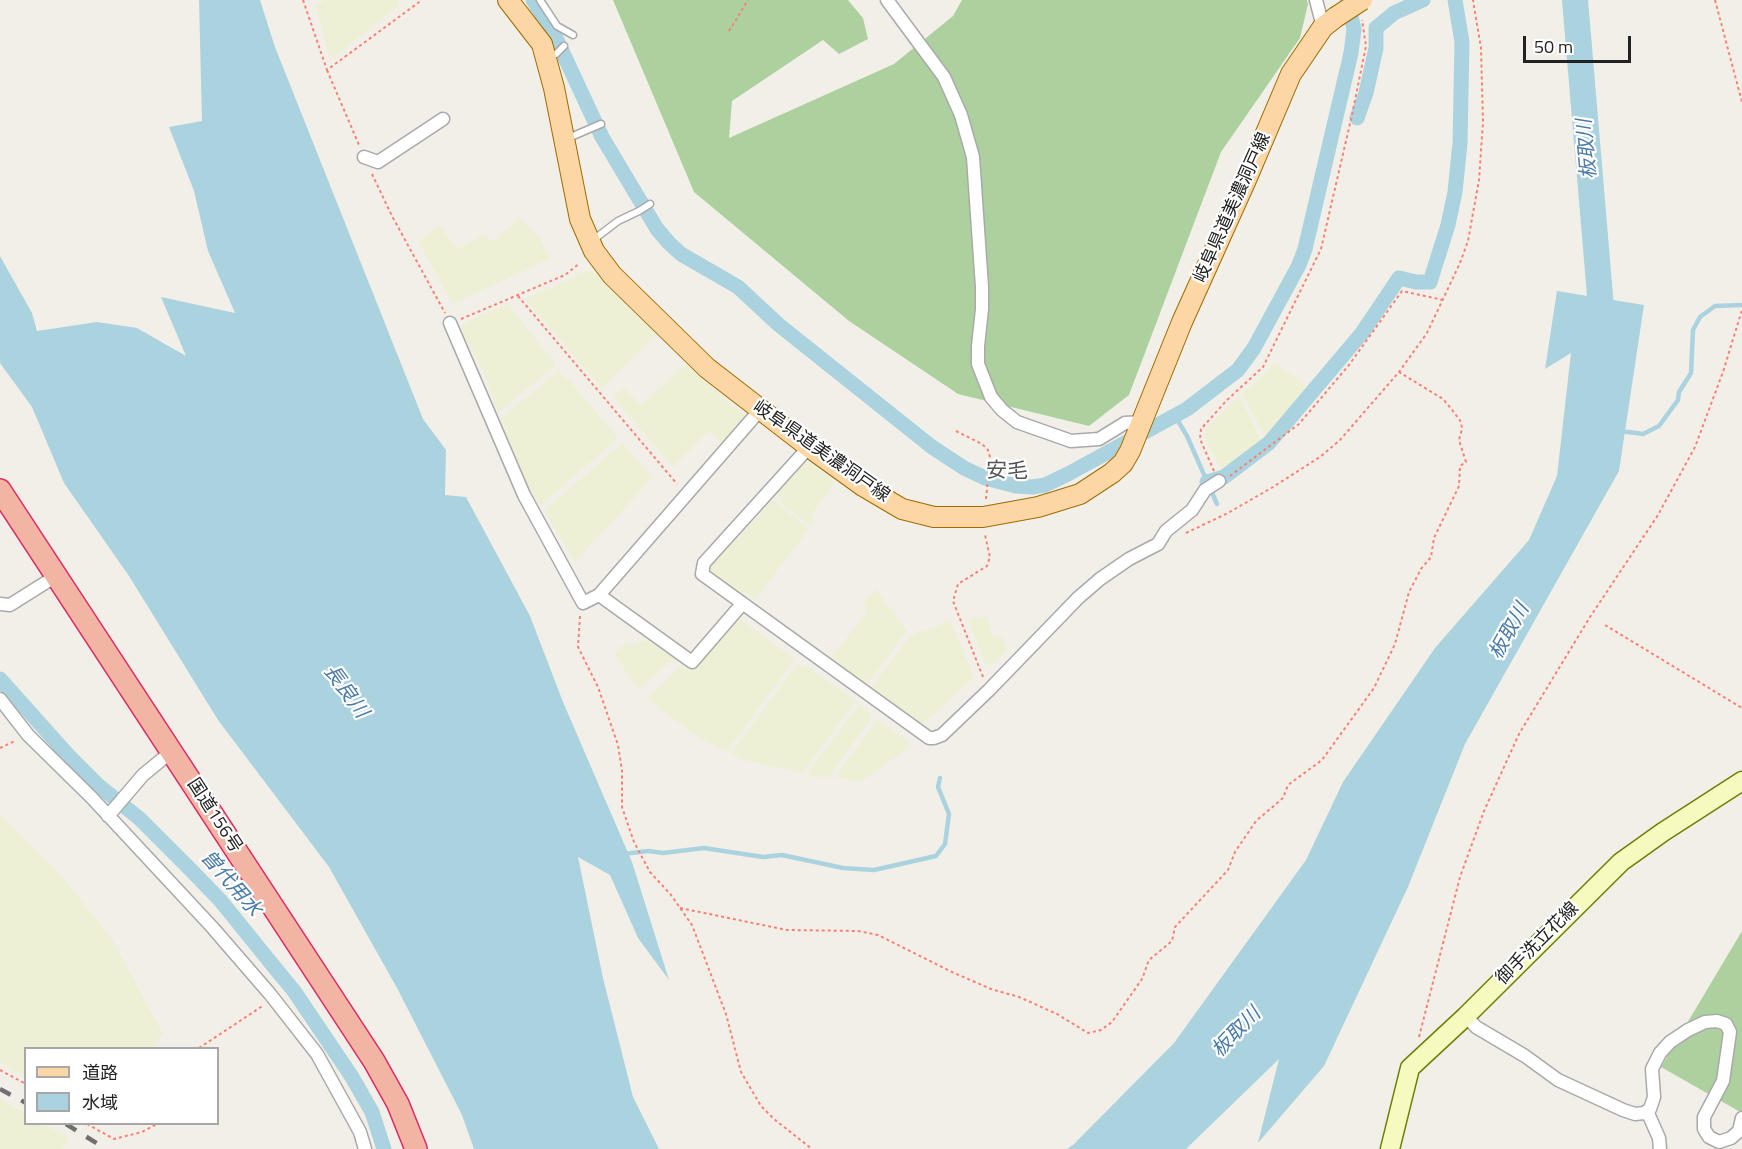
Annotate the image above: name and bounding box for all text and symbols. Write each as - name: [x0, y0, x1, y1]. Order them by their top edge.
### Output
- scale bar: [1526, 24, 1634, 62]
- text: 50 m: [1534, 33, 1573, 60]
- water label: 板取川: [1573, 118, 1603, 180]
- street label: 岐阜県道美濃洞戸線: [1190, 130, 1276, 286]
- street label: 岐阜県道美濃洞戸線: [748, 397, 894, 507]
- district label: 安毛: [986, 459, 1028, 485]
- water label: 板取川: [1485, 600, 1535, 664]
- water label: 長良川: [318, 661, 372, 723]
- street label: 国道156号: [182, 775, 246, 857]
- water label: 曽代用水: [195, 846, 265, 922]
- street label: 御手洗立花線: [1492, 898, 1584, 990]
- water label: 板取川: [1208, 1003, 1266, 1063]
- legend: [24, 1047, 219, 1125]
- text: 道路: [82, 1059, 118, 1086]
- text: 水域: [82, 1089, 118, 1116]

